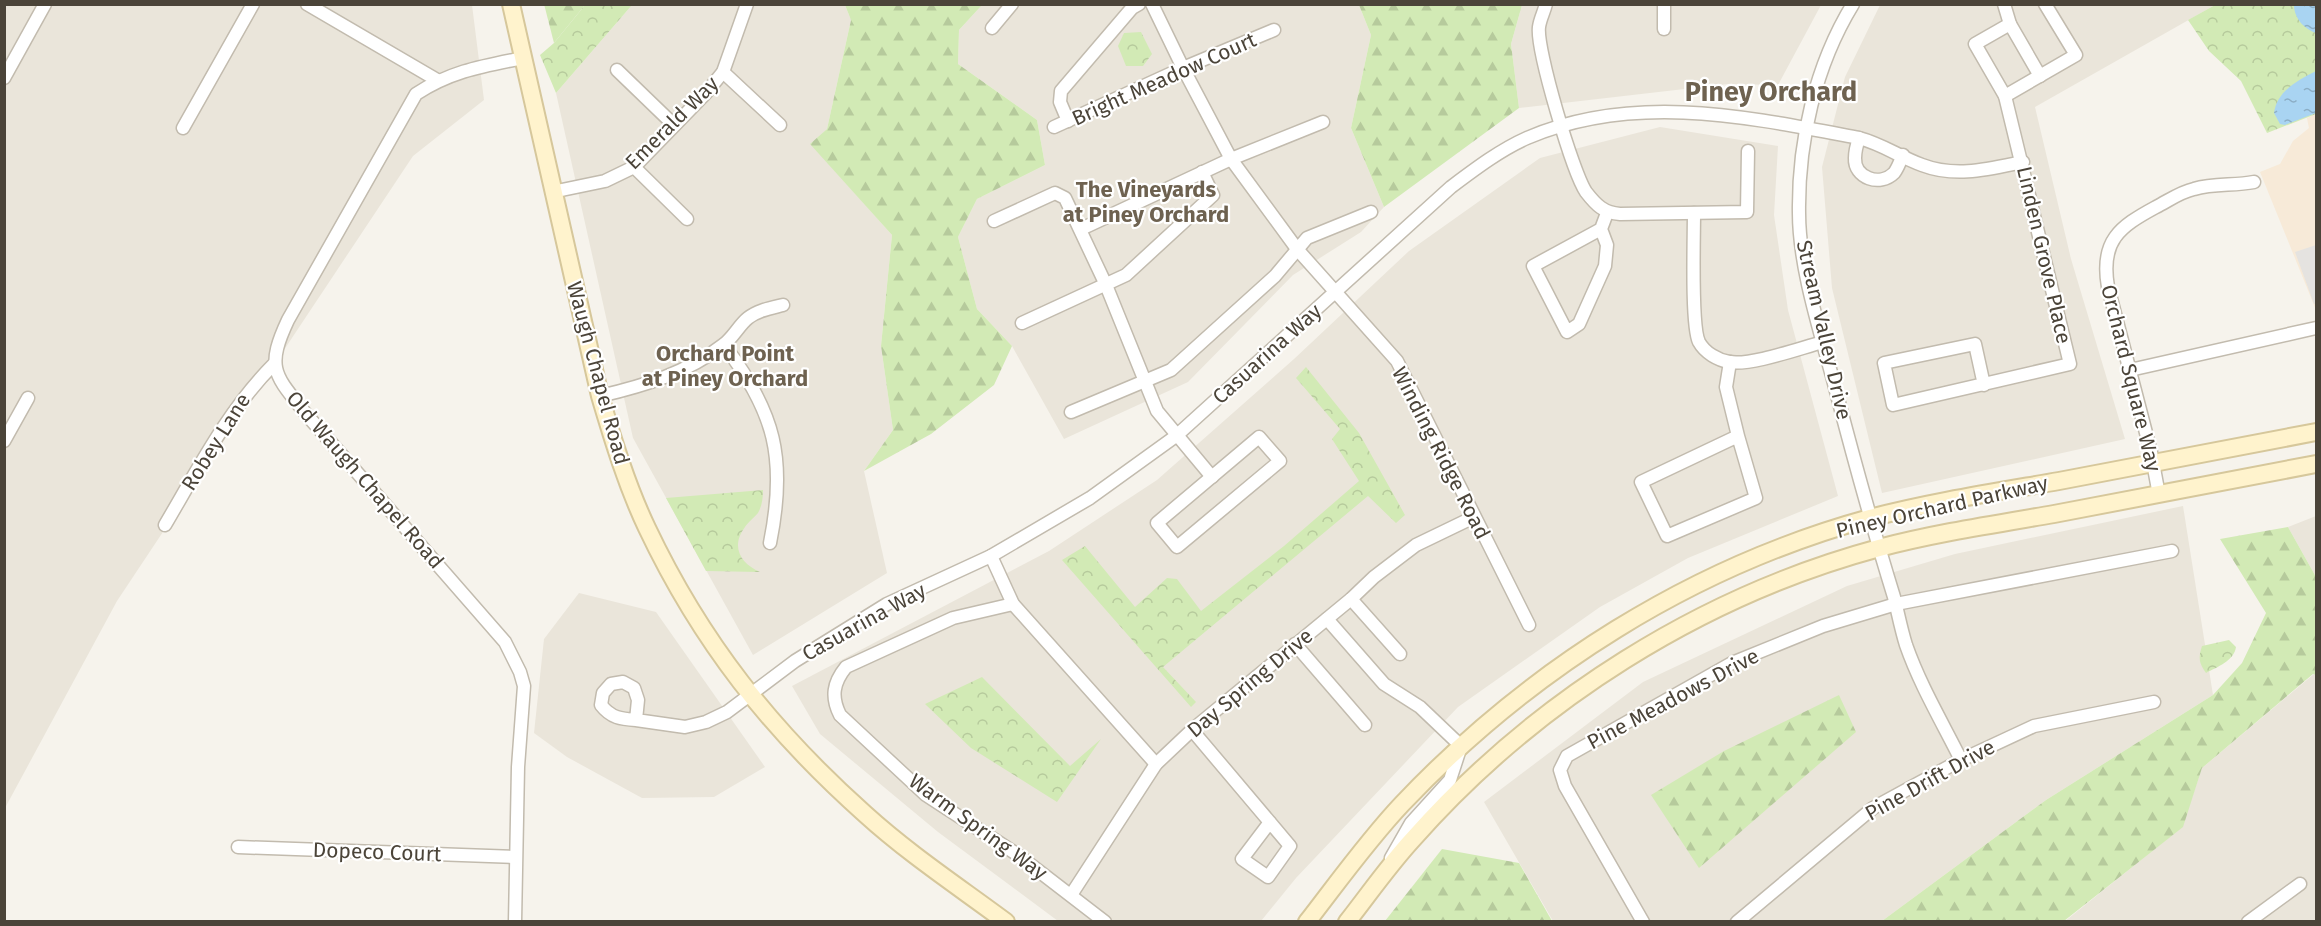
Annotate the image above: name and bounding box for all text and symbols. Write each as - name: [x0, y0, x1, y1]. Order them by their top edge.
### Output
- street label: Bright Meadow Court: [1068, 26, 1261, 131]
- street label: Emerald Way: [620, 70, 725, 175]
- district label: Piney Orchard: [1685, 76, 1857, 108]
- street label: Linden Grove Place: [2011, 164, 2077, 346]
- district label: The Vineyards at Piney Orchard: [1063, 176, 1229, 228]
- street label: Stream Valley Drive: [1791, 238, 1857, 422]
- street label: Waugh Chapel Road: [561, 279, 635, 467]
- street label: Orchard Square Way: [2095, 282, 2167, 475]
- street label: Casuarina Way: [1207, 298, 1327, 410]
- district label: Orchard Point at Piney Orchard: [642, 340, 808, 392]
- street label: Winding Ridge Road: [1386, 362, 1496, 544]
- street label: Old Waugh Chapel Road: [281, 386, 449, 574]
- street label: Robey Lane: [176, 389, 256, 495]
- street label: Piney Orchard Parkway: [1834, 470, 2051, 544]
- street label: Casuarina Way: [797, 577, 931, 667]
- street label: Day Spring Drive: [1182, 623, 1318, 743]
- street label: Pine Meadows Drive: [1583, 643, 1763, 755]
- street label: Pine Drift Drive: [1861, 734, 1999, 826]
- street label: Warm Spring Way: [904, 768, 1053, 886]
- street label: Dopeco Court: [312, 837, 442, 867]

